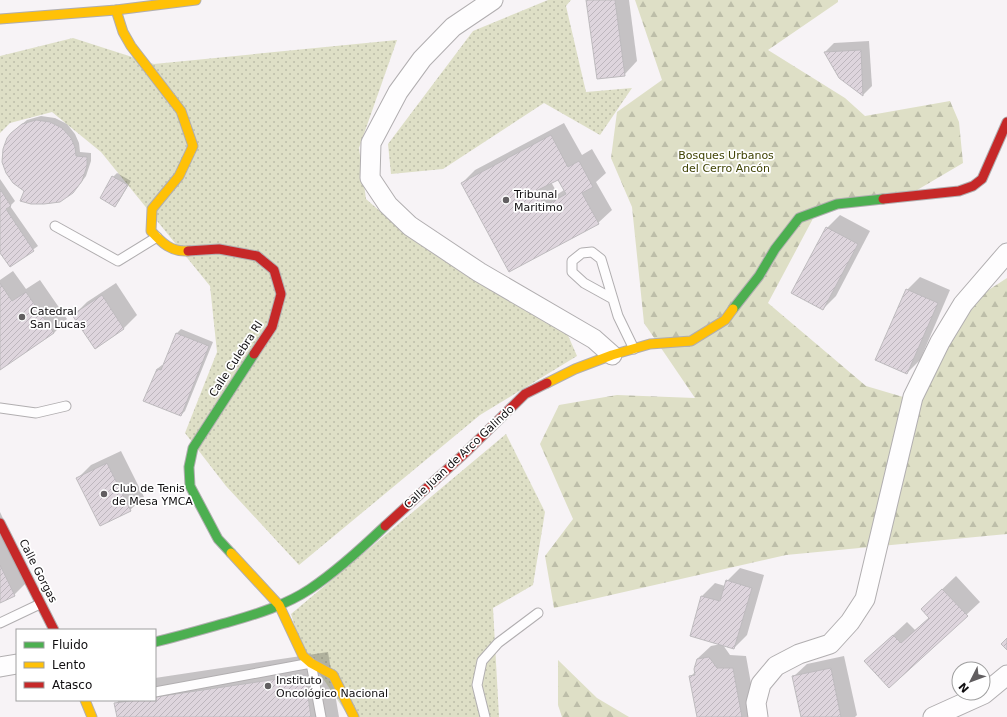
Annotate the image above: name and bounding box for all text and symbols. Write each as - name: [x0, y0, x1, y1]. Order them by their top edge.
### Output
- park label: Bosques Urbanos del Cerro Ancón: [678, 149, 774, 175]
- place label: Tribunal Maritimo: [513, 188, 563, 214]
- marker: Tribunal Maritimo: [501, 195, 511, 205]
- place label: Catedral San Lucas: [30, 305, 86, 331]
- marker: Catedral San Lucas: [17, 312, 27, 322]
- street label: Calle Culebra Rl: [207, 319, 265, 399]
- street label: Calle Juan de Arco Galindo: [401, 402, 517, 511]
- place label: Club de Tenis de Mesa YMCA: [112, 482, 193, 508]
- marker: Club de Tenis de Mesa YMCA: [99, 489, 109, 499]
- street label: Calle Gorgas: [16, 537, 60, 605]
- legend: [16, 629, 156, 701]
- text: Fluido: [52, 638, 88, 652]
- text: Lento: [52, 658, 86, 672]
- north arrow: [951, 661, 991, 701]
- place label: Instituto Oncológico Nacional: [276, 674, 388, 700]
- text: Atasco: [52, 678, 92, 692]
- text: N: [956, 680, 972, 695]
- marker: Instituto Oncológico Nacional: [263, 681, 273, 691]

